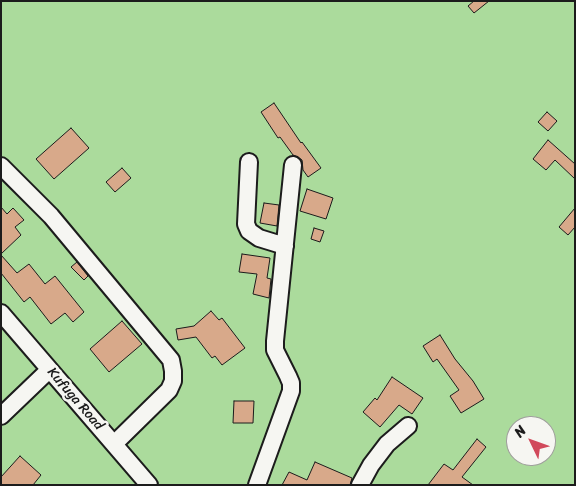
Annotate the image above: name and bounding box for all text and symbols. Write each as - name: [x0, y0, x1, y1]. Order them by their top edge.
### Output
- street label: Kufuga Road: [43, 364, 107, 434]
- north arrow: [506, 416, 556, 466]
- text: N: [508, 419, 533, 443]

